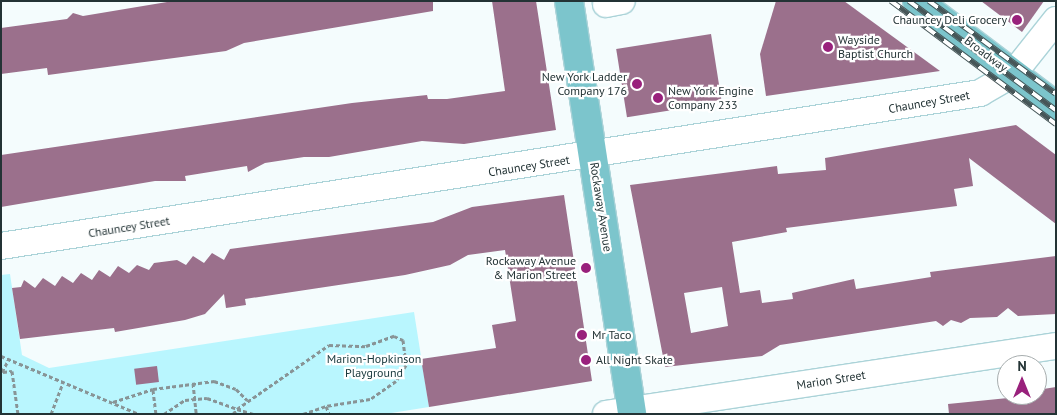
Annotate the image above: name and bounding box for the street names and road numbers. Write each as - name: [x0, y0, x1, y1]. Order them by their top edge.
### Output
- street label: Broadway: [962, 33, 1010, 75]
- street label: Chauncey Street: [887, 88, 971, 116]
- street label: Chauncey Street: [487, 152, 571, 180]
- street label: Rockaway Avenue: [587, 161, 615, 253]
- street label: Chauncey Street: [87, 213, 171, 241]
- street label: Marion Street: [796, 367, 866, 393]

